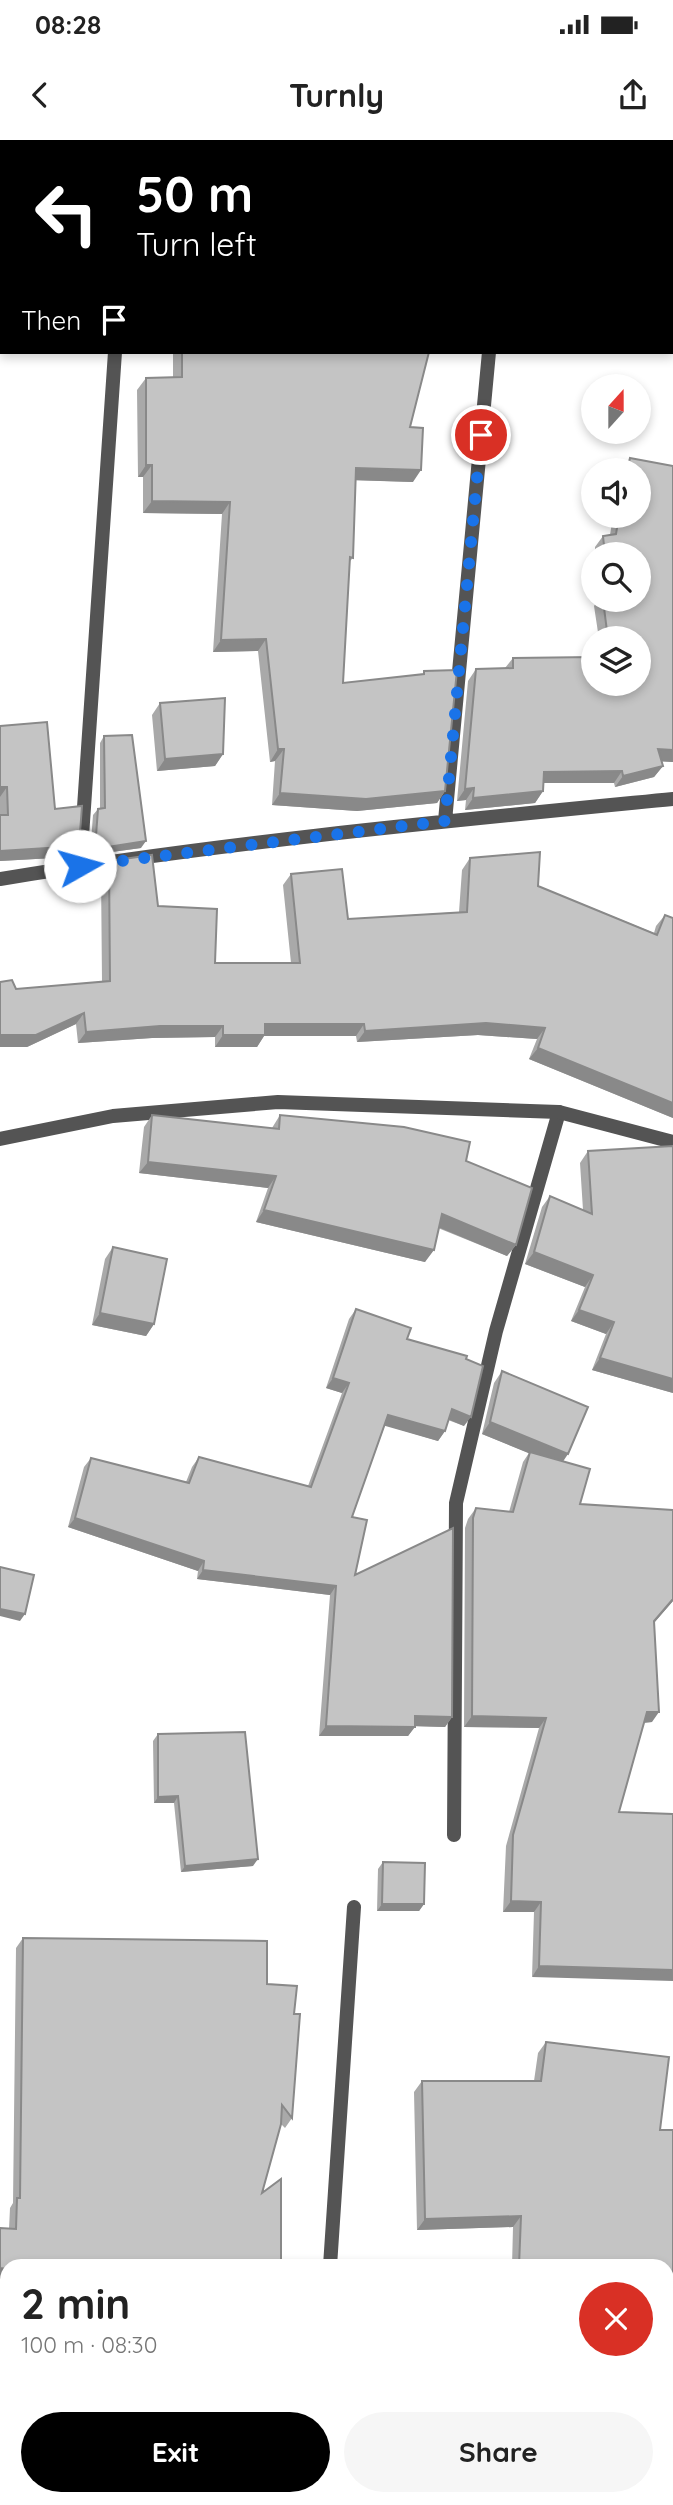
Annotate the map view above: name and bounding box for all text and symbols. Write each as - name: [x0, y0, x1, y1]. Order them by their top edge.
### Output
- text: 08:28: [35, 8, 101, 41]
- text: Turnly: [289, 75, 384, 115]
- icon: back: [21, 76, 59, 114]
- icon: share: [614, 76, 652, 114]
- text: 50 m: [136, 163, 253, 224]
- icon: left: [21, 168, 112, 259]
- text: Turn left: [136, 224, 257, 264]
- icon: arrive: [95, 301, 133, 339]
- text: Then: [21, 304, 81, 337]
- north arrow: [581, 374, 651, 444]
- map controls: [581, 374, 651, 696]
- pin: [451, 405, 511, 465]
- icon: arrive: [462, 416, 500, 454]
- button: sound: [581, 458, 651, 528]
- button: search: [581, 542, 651, 612]
- button: layers: [581, 626, 651, 696]
- position arrow: [43, 829, 117, 903]
- text: 2 min: [21, 2277, 130, 2330]
- button: close: [579, 2282, 653, 2356]
- text: 100 m · 08:30: [21, 2330, 157, 2359]
- button: Exit: [21, 2412, 330, 2492]
- button: Share: [344, 2412, 653, 2492]

